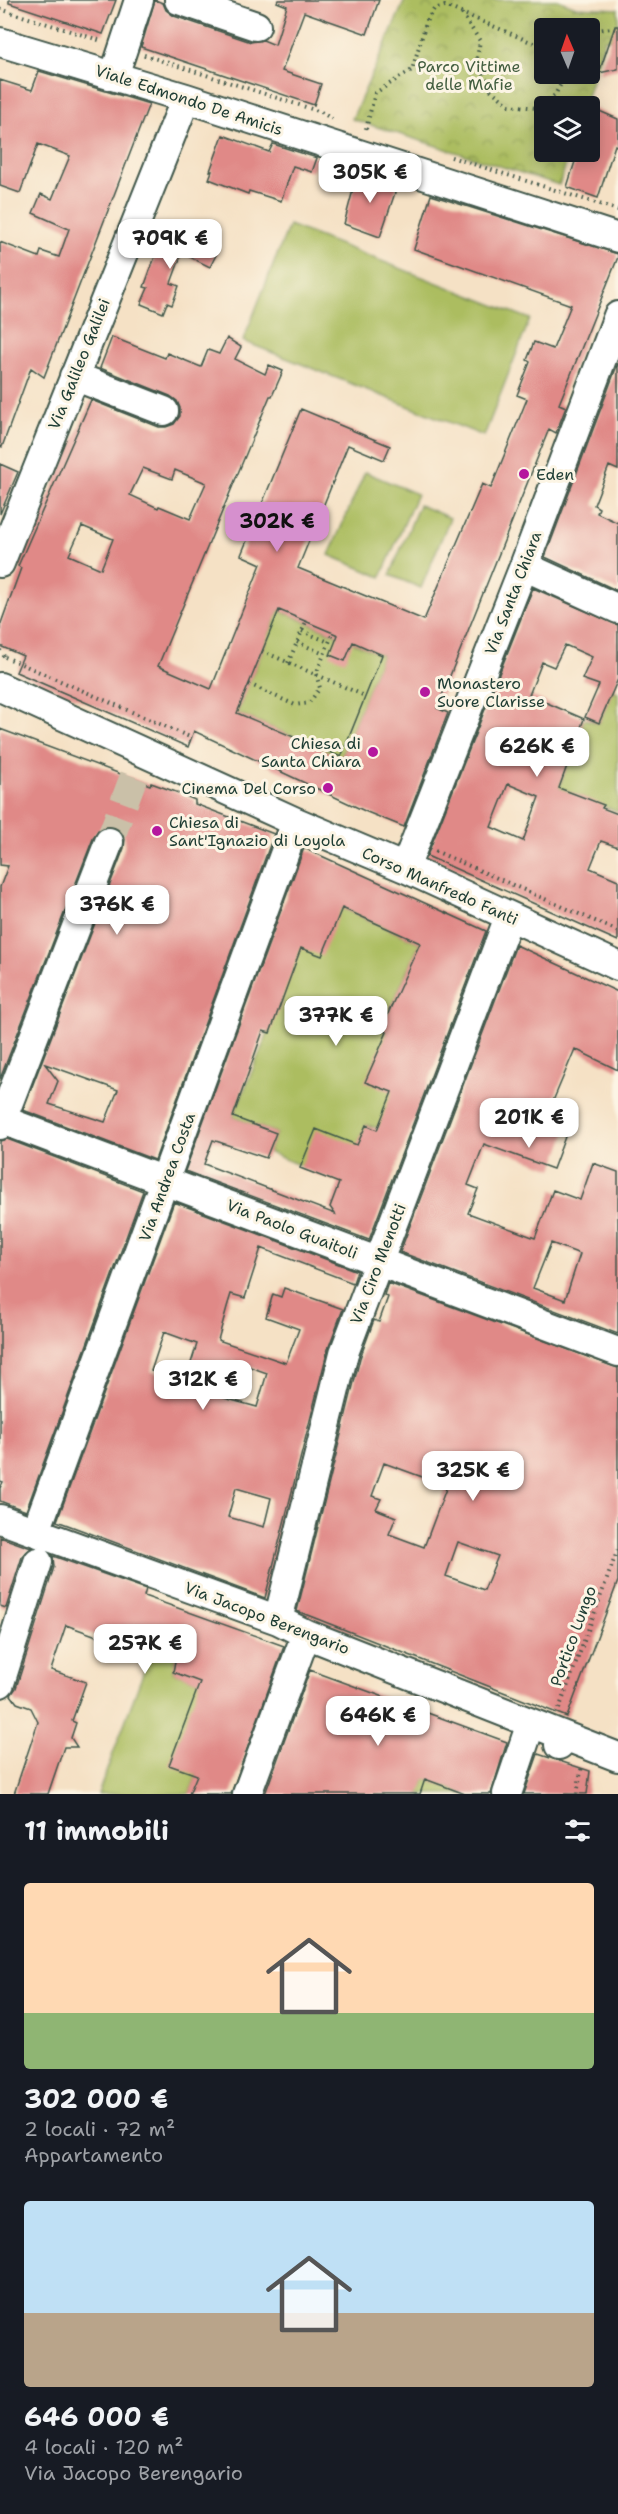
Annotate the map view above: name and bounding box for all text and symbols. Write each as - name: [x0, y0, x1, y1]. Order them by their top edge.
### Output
- north arrow: [534, 18, 600, 84]
- map controls: [534, 18, 600, 162]
- park label: Parco Vittime delle Mafie: [417, 56, 521, 95]
- street label: Viale Edmondo De Amicis: [93, 60, 286, 140]
- button: layers: [534, 96, 600, 162]
- pin: 305K €: [321, 153, 419, 204]
- text: 305K €: [333, 159, 407, 185]
- pin: 709K €: [121, 219, 219, 270]
- text: 709K €: [132, 225, 208, 251]
- street label: Via Galileo Galilei: [43, 295, 115, 433]
- place label: Eden: [536, 464, 574, 485]
- marker: Eden: [517, 467, 531, 481]
- pin: 302K €: [228, 502, 326, 553]
- text: 302K €: [239, 508, 315, 534]
- street label: Via Santa Chiara: [480, 528, 546, 658]
- place label: Monastero Suore Clarisse: [437, 673, 545, 712]
- marker: Monastero Suore Clarisse: [418, 685, 432, 699]
- pin: 626K €: [488, 727, 586, 778]
- place label: Chiesa di Santa Chiara: [261, 733, 361, 772]
- text: 626K €: [499, 733, 575, 759]
- marker: Chiesa di Santa Chiara: [366, 745, 380, 759]
- place label: Cinema Del Corso: [181, 778, 316, 799]
- marker: Cinema Del Corso: [321, 781, 335, 795]
- place label: Chiesa di Sant'Ignazio di Loyola: [169, 812, 345, 851]
- marker: Chiesa di Sant'Ignazio di Loyola: [150, 824, 164, 838]
- street label: Corso Manfredo Fanti: [359, 842, 521, 930]
- pin: 376K €: [68, 885, 166, 936]
- text: 376K €: [79, 891, 155, 917]
- pin: 377K €: [287, 996, 385, 1047]
- text: 377K €: [298, 1002, 374, 1028]
- pin: 201K €: [480, 1098, 578, 1149]
- text: 201K €: [494, 1104, 564, 1130]
- street label: Via Andrea Costa: [134, 1110, 200, 1244]
- street label: Via Paolo Guaitoli: [223, 1194, 361, 1264]
- street label: Via Ciro Menotti: [345, 1201, 411, 1327]
- pin: 312K €: [154, 1360, 252, 1411]
- text: 312K €: [168, 1366, 238, 1392]
- pin: 325K €: [424, 1451, 522, 1502]
- text: 325K €: [436, 1457, 510, 1483]
- street label: Via Jacopo Berengario: [181, 1577, 353, 1659]
- street label: Portico Lungo: [545, 1583, 601, 1689]
- pin: 257K €: [96, 1624, 194, 1675]
- text: 257K €: [108, 1630, 182, 1656]
- pin: 646K €: [329, 1696, 427, 1747]
- text: 646K €: [340, 1702, 416, 1728]
- text: 11 immobili: [24, 1813, 169, 1848]
- icon: filters: [561, 1814, 594, 1847]
- icon: home: [255, 1922, 363, 2030]
- text: 302 000 €: [24, 2081, 168, 2116]
- text: 2 locali · 72 m²: [24, 2116, 175, 2142]
- text: Appartamento: [24, 2142, 163, 2168]
- icon: home: [255, 2240, 363, 2348]
- text: 646 000 €: [24, 2399, 169, 2434]
- text: 4 locali · 120 m²: [24, 2434, 183, 2460]
- text: Via Jacopo Berengario: [24, 2460, 243, 2486]

